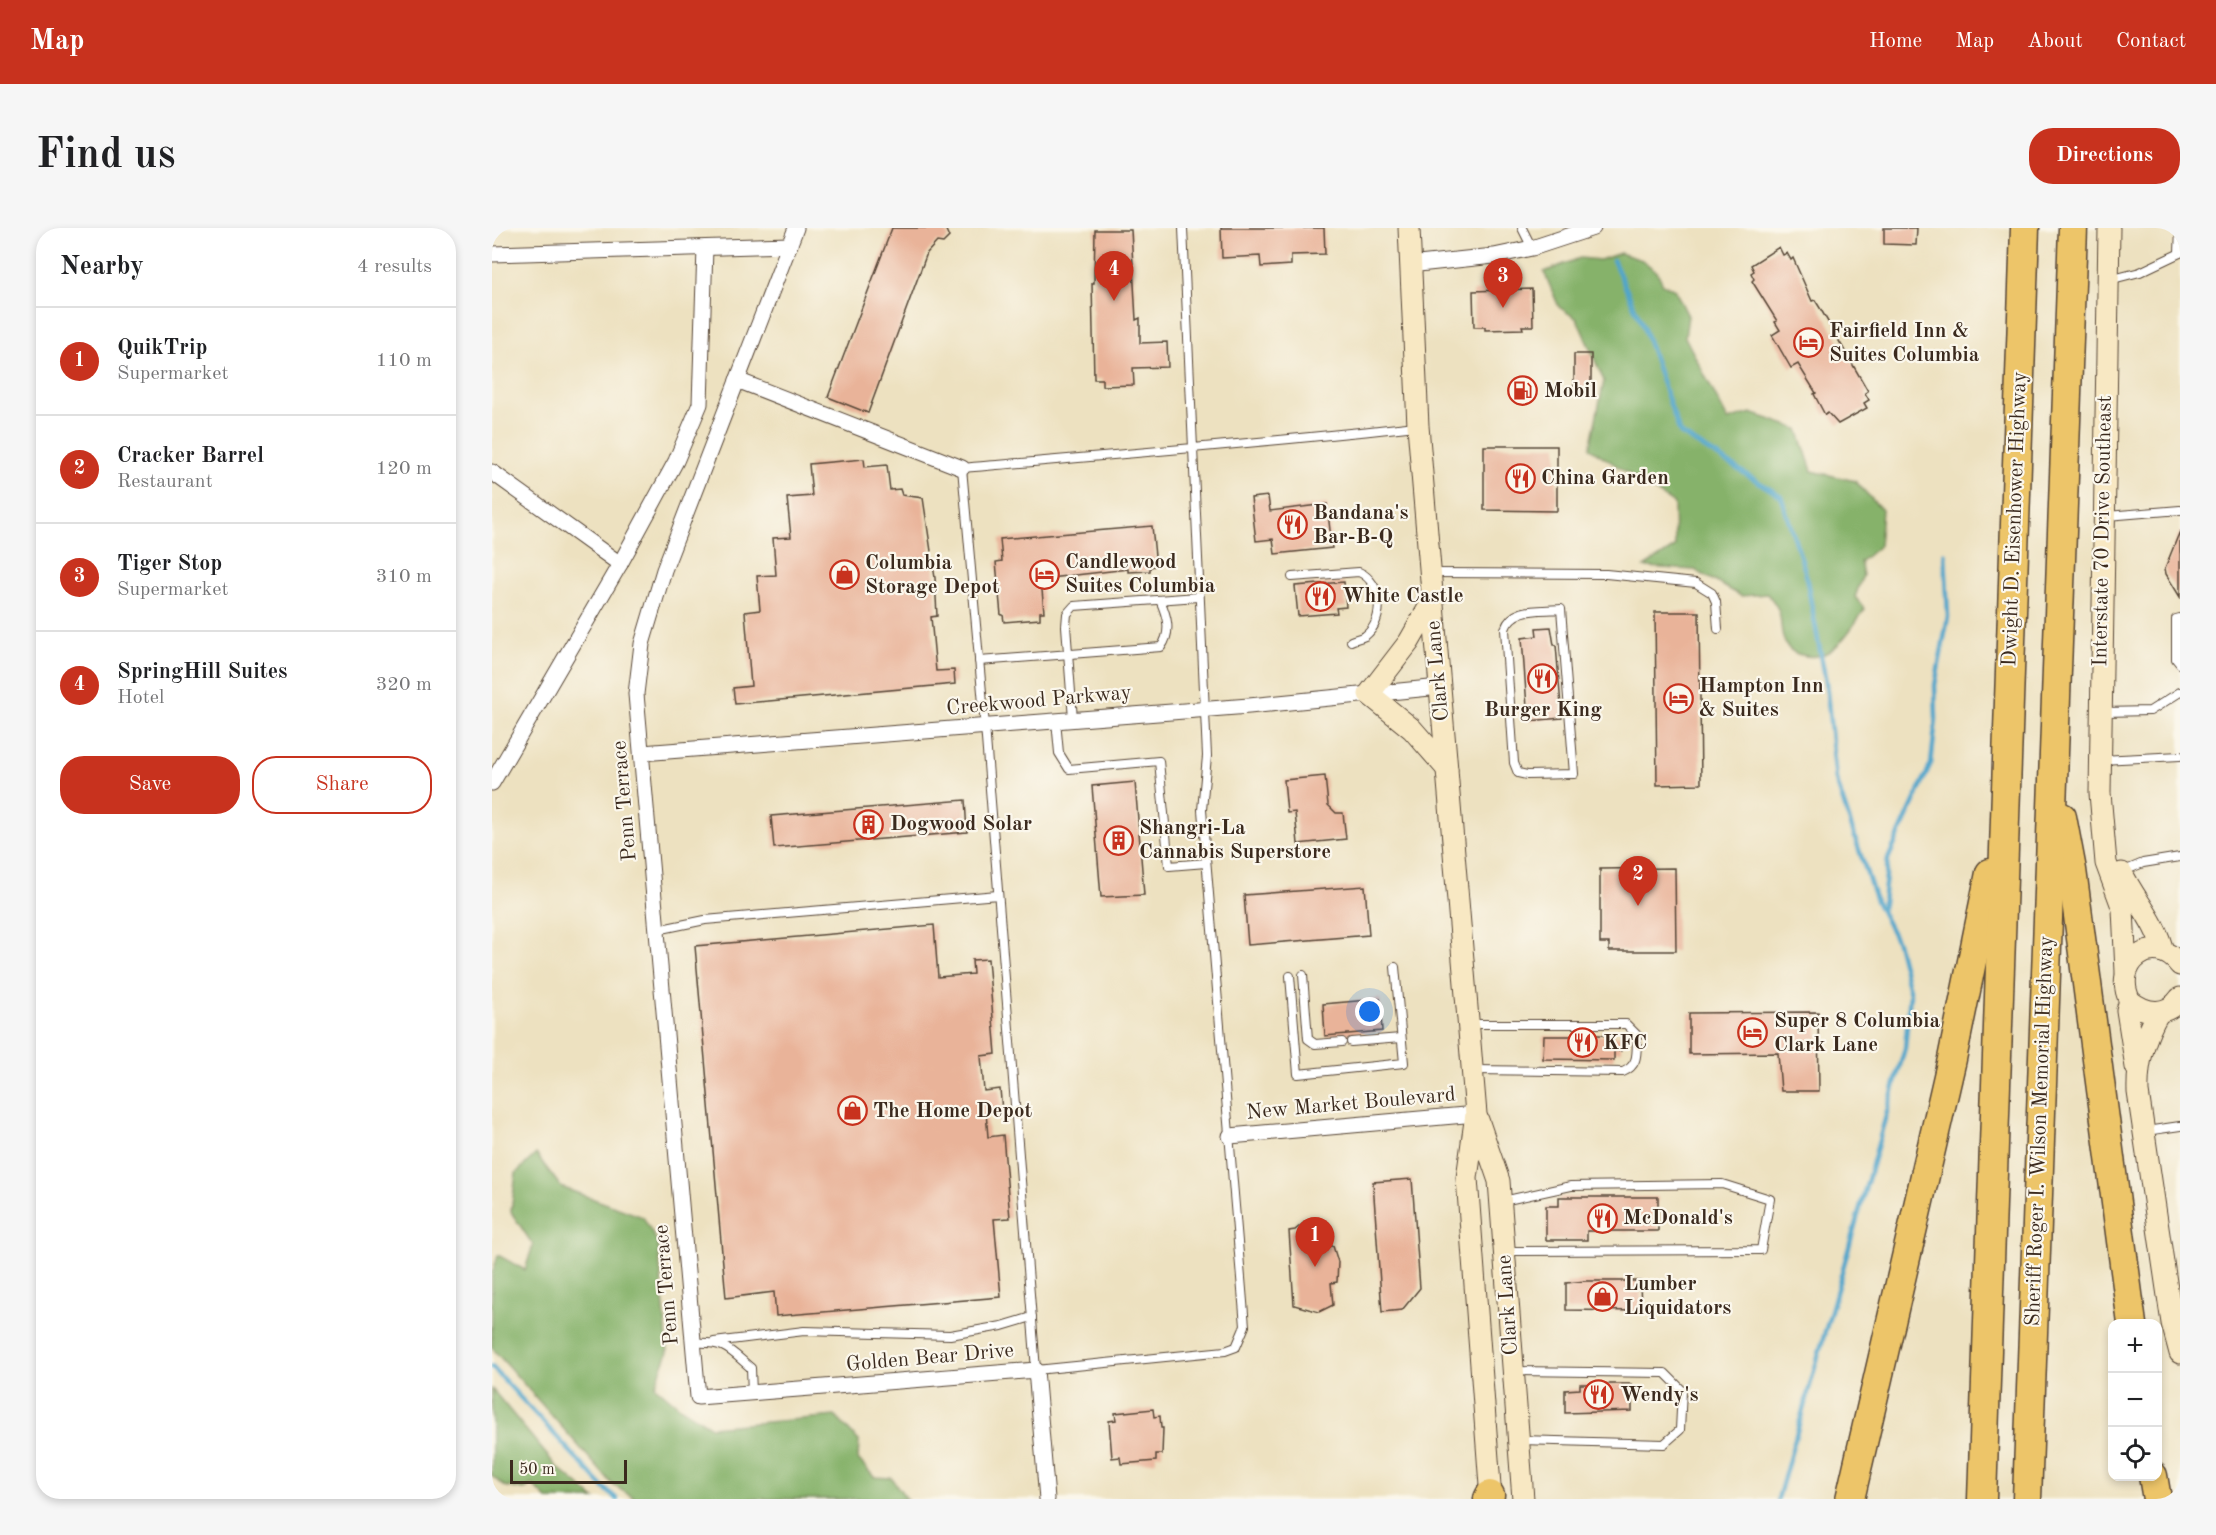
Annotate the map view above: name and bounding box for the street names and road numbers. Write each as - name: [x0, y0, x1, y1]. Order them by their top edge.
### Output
- street label: Dwight D. Eisenhower Highway: [1999, 371, 2031, 667]
- street label: Interstate 70 Drive Southeast: [2090, 395, 2116, 667]
- street label: Clark Lane: [1423, 620, 1453, 722]
- street label: Creekwood Parkway: [945, 682, 1133, 720]
- street label: Penn Terrace: [609, 740, 641, 862]
- street label: Sheriff Roger I. Wilson Memorial Highway: [2023, 935, 2057, 1327]
- street label: New Market Boulevard: [1245, 1084, 1457, 1124]
- street label: Penn Terrace: [651, 1224, 683, 1346]
- street label: Clark Lane: [1494, 1254, 1522, 1356]
- street label: Golden Bear Drive: [845, 1340, 1015, 1376]

